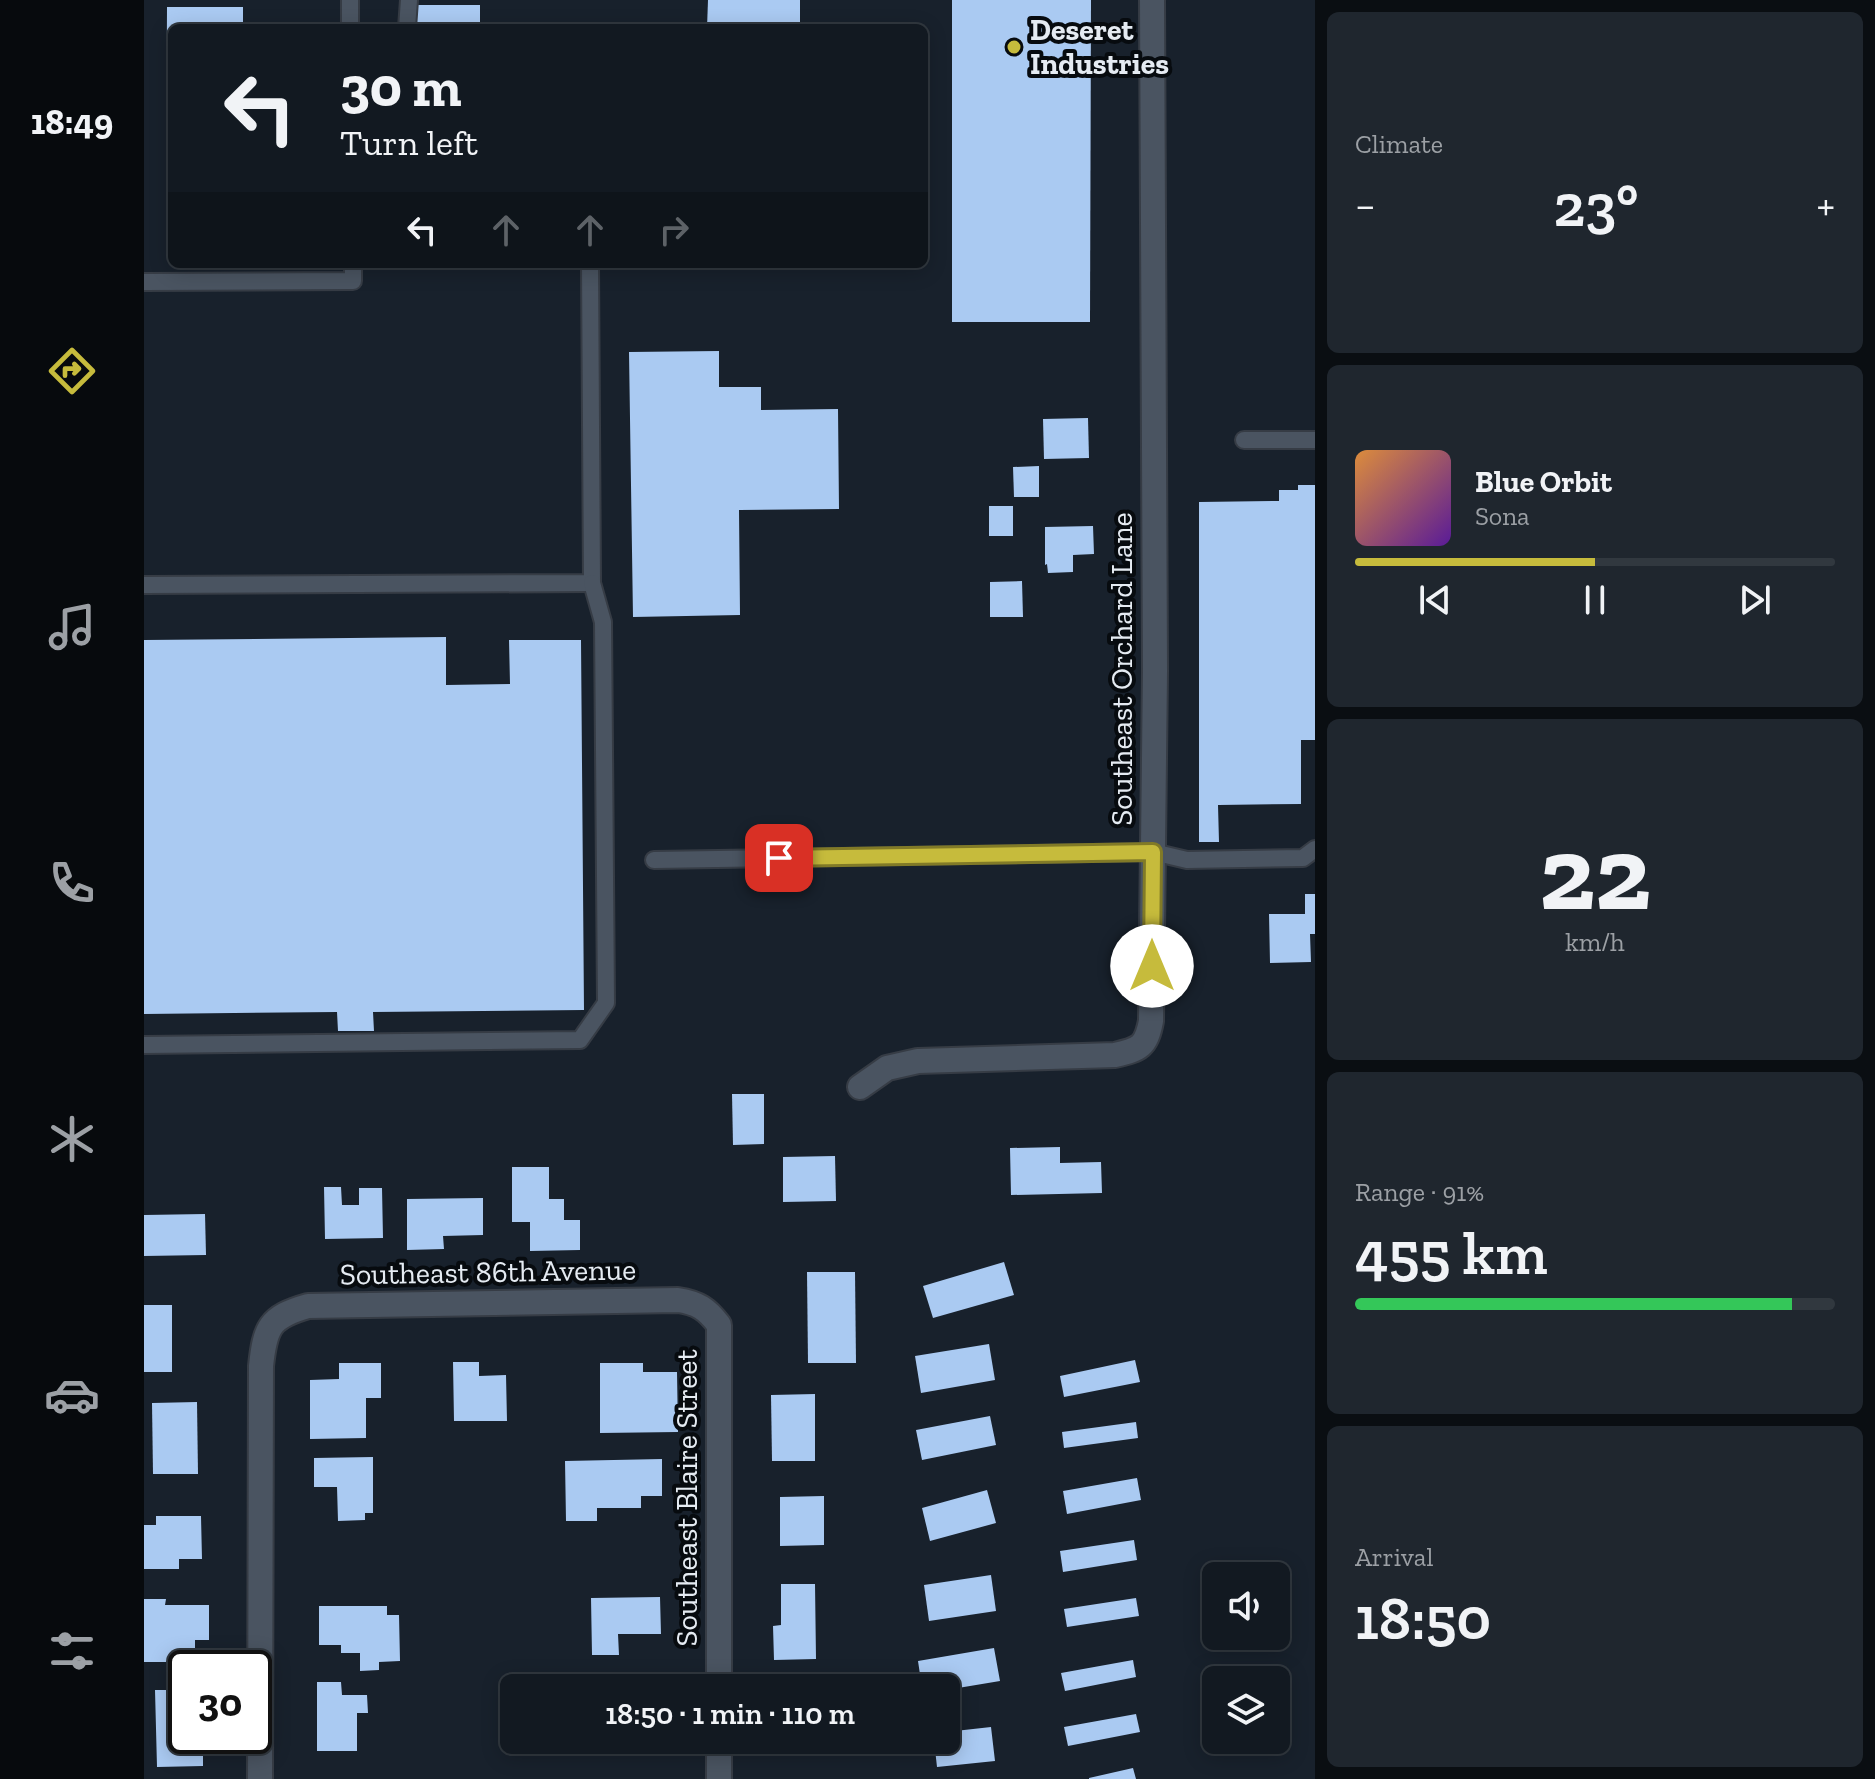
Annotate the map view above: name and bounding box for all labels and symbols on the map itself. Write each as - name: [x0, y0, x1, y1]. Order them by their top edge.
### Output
- place label: Deseret Industries: [1030, 12, 1169, 82]
- marker: Deseret Industries: [1005, 38, 1023, 56]
- street label: Southeast Orchard Lane: [1104, 512, 1140, 826]
- pin: [745, 824, 813, 892]
- position arrow: [1110, 924, 1194, 1008]
- street label: Southeast 86th Avenue: [339, 1251, 637, 1293]
- street label: Southeast Blaire Street: [669, 1349, 705, 1647]
- speed limit sign: 30: [168, 1650, 272, 1754]

